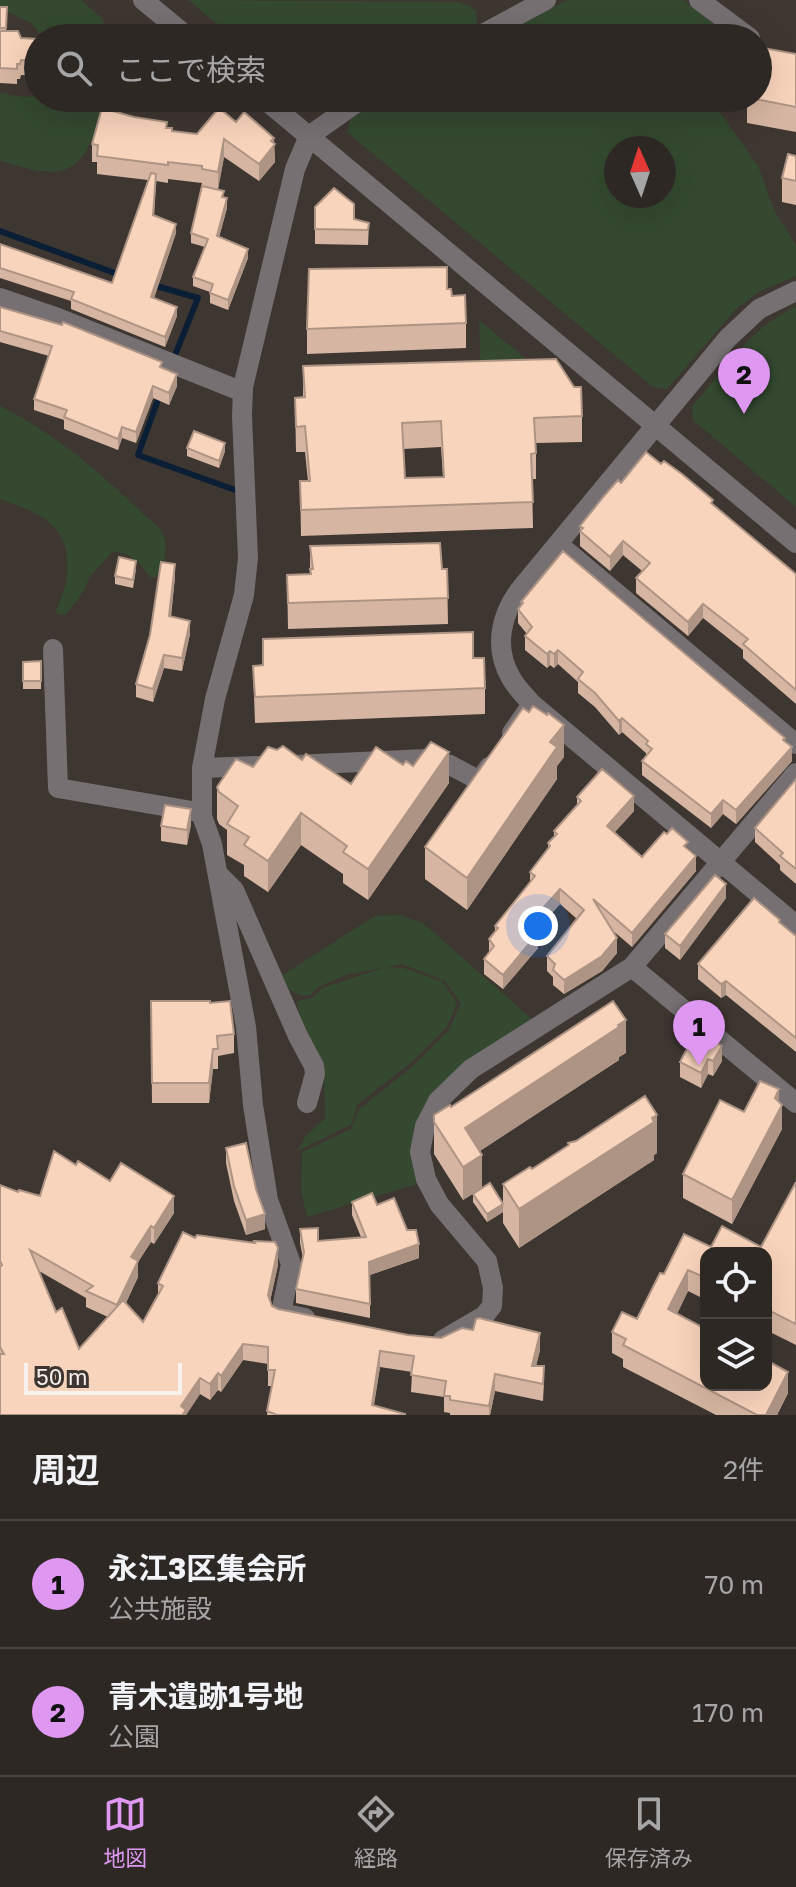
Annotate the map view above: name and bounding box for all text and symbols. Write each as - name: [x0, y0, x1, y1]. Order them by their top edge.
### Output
- search box: [24, 24, 772, 112]
- icon: search: [52, 46, 96, 90]
- text: ここで検索: [116, 52, 266, 88]
- north arrow: [604, 136, 676, 208]
- pin: 2: [718, 348, 770, 414]
- your location: [518, 906, 558, 946]
- pin: 1: [673, 1000, 725, 1066]
- map controls: [700, 1247, 772, 1391]
- button: locate: [700, 1247, 772, 1319]
- button: layers: [700, 1319, 772, 1391]
- scale bar: [24, 1359, 182, 1395]
- text: 50 m: [36, 1363, 87, 1390]
- text: 周辺: [32, 1449, 100, 1489]
- text: 2件: [723, 1454, 764, 1485]
- text: 永江3区集会所: [108, 1550, 306, 1586]
- text: 1: [51, 1569, 65, 1600]
- text: 70 m: [705, 1569, 764, 1600]
- text: 公共施設: [108, 1593, 212, 1624]
- text: 青木遺跡1号地: [108, 1678, 303, 1714]
- text: 2: [50, 1697, 66, 1728]
- text: 170 m: [692, 1697, 764, 1728]
- text: 公園: [108, 1721, 160, 1752]
- tab: 地図: [103, 1792, 147, 1872]
- tab: 経路: [354, 1792, 398, 1872]
- tab: 保存済み: [605, 1792, 693, 1872]

